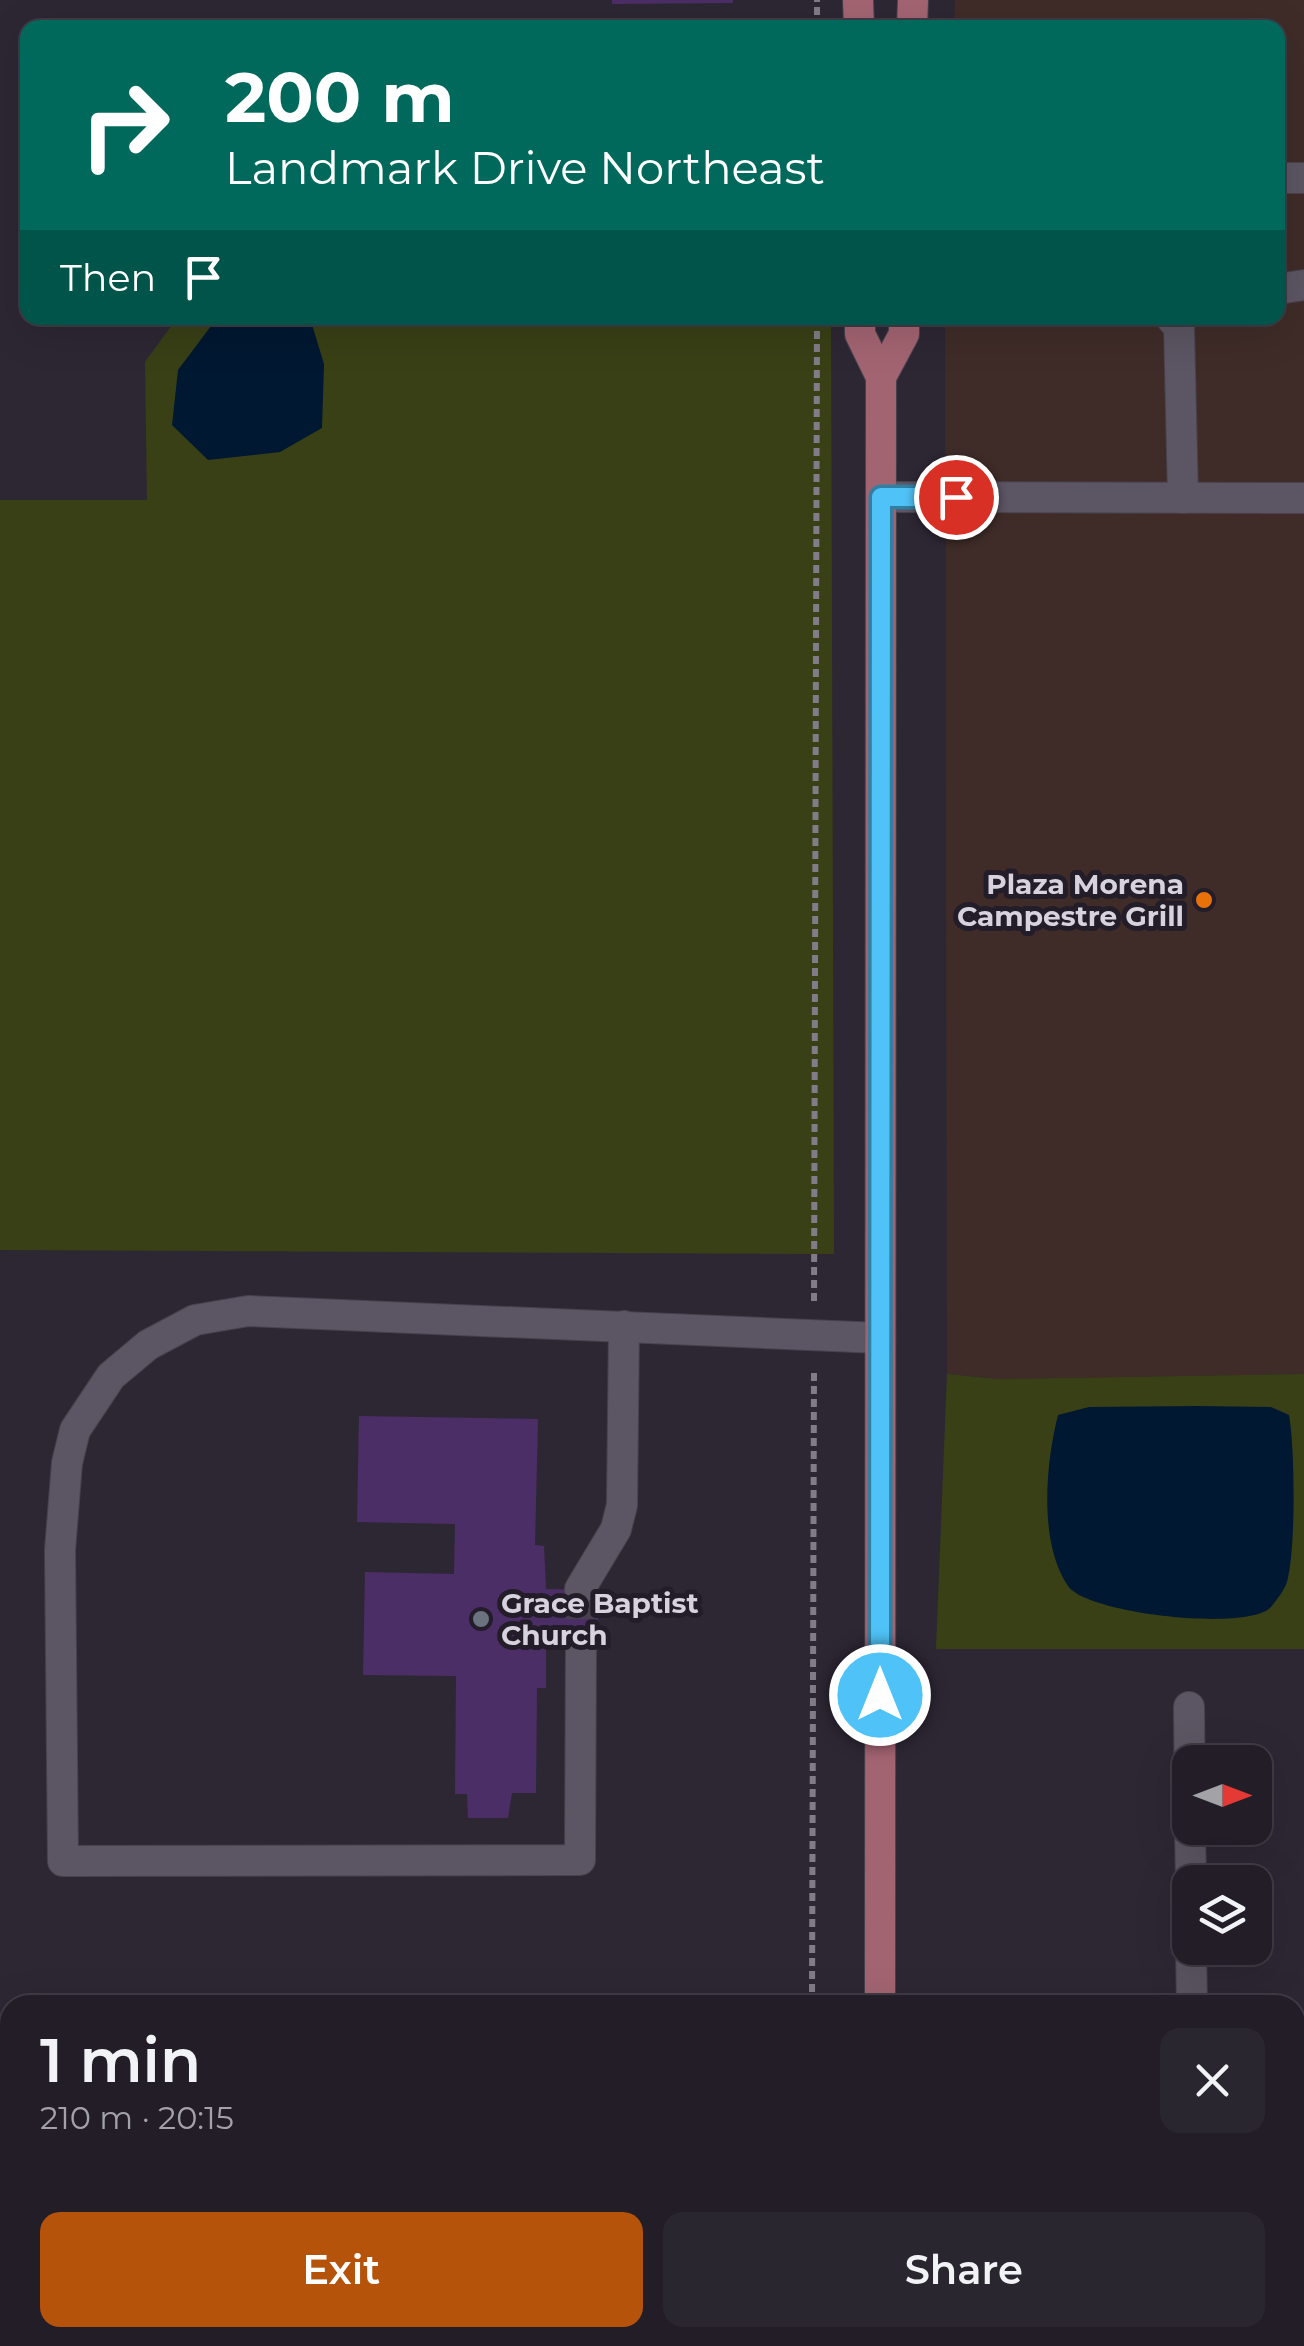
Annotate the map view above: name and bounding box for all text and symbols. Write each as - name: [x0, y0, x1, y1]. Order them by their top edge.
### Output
- text: 200 m: [225, 54, 455, 140]
- icon: right: [60, 60, 190, 190]
- text: Landmark Drive Northeast: [225, 140, 825, 195]
- icon: arrive: [176, 250, 231, 305]
- text: Then: [60, 254, 156, 301]
- pin: [914, 455, 999, 540]
- icon: arrive: [929, 470, 984, 525]
- place label: Plaza Morena Campestre Grill: [957, 867, 1184, 933]
- marker: Plaza Morena Campestre Grill: [1193, 889, 1215, 911]
- place label: Grace Baptist Church: [501, 1586, 699, 1652]
- marker: Grace Baptist Church: [470, 1608, 492, 1630]
- position arrow: [828, 1643, 932, 1747]
- north arrow: [1172, 1745, 1272, 1845]
- map controls: [1172, 1745, 1272, 1965]
- button: layers: [1172, 1865, 1272, 1965]
- text: 1 min: [40, 2024, 201, 2097]
- button: close: [1160, 2028, 1265, 2133]
- text: 210 m · 20:15: [40, 2098, 234, 2137]
- button: Exit: [40, 2212, 643, 2327]
- button: Share: [663, 2212, 1265, 2327]

